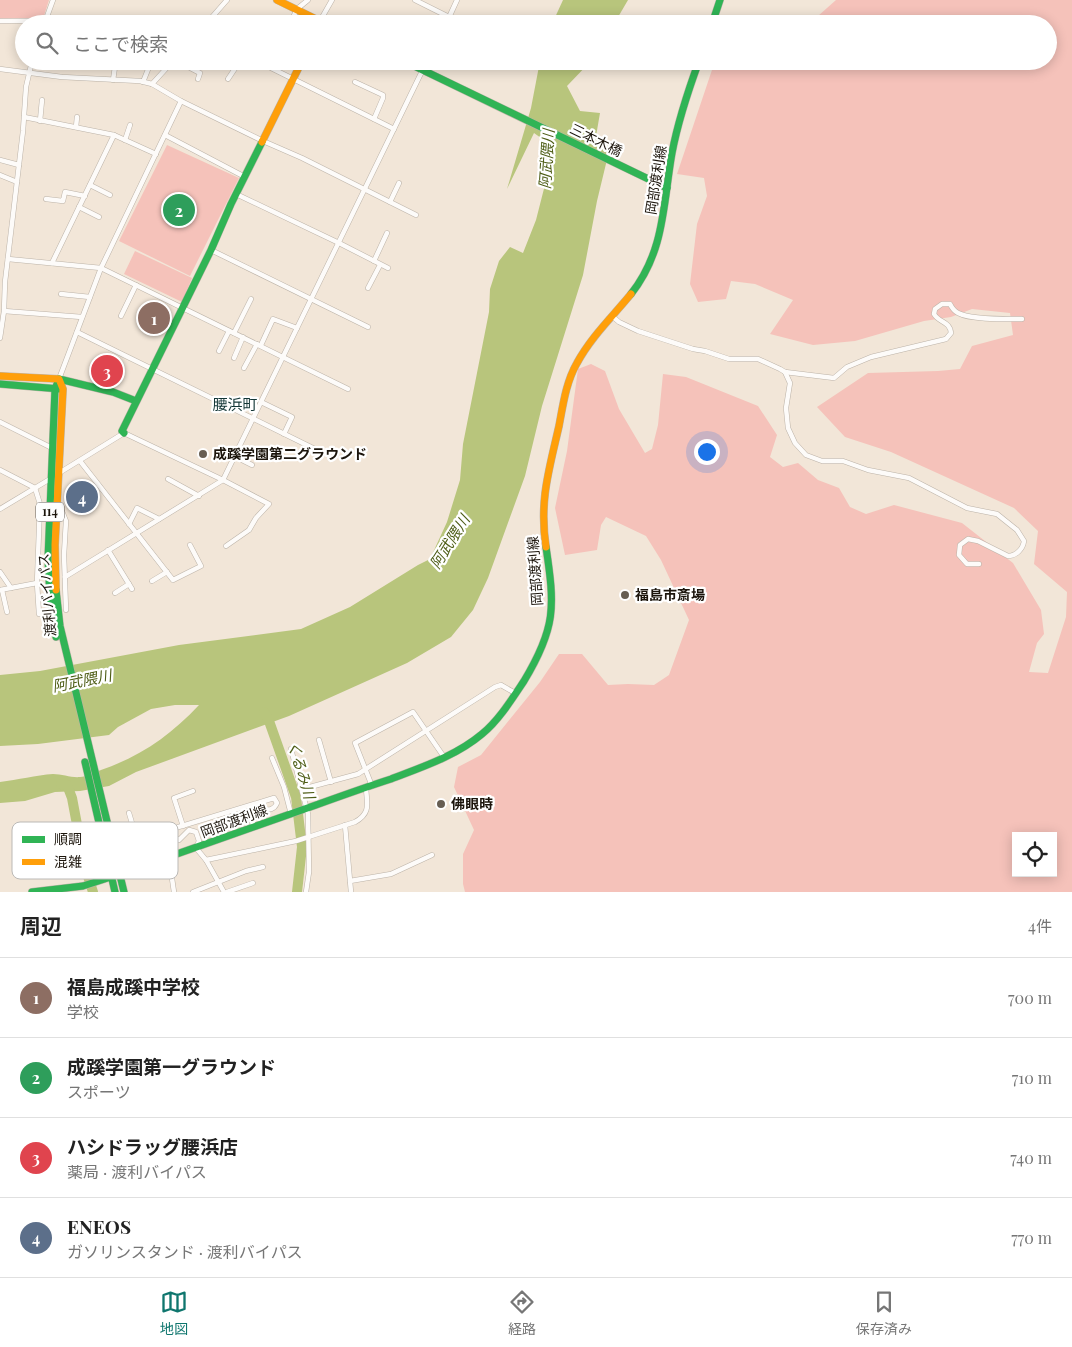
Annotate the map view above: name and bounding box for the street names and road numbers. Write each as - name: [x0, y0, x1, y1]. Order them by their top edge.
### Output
- street label: 三本木橋: [567, 119, 626, 160]
- street label: 岡部渡利線: [641, 144, 670, 216]
- road number: 114: [36, 502, 64, 522]
- street label: 岡部渡利線: [523, 535, 546, 607]
- street label: 渡利バイパス: [33, 553, 60, 638]
- street label: 岡部渡利線: [198, 800, 270, 841]

